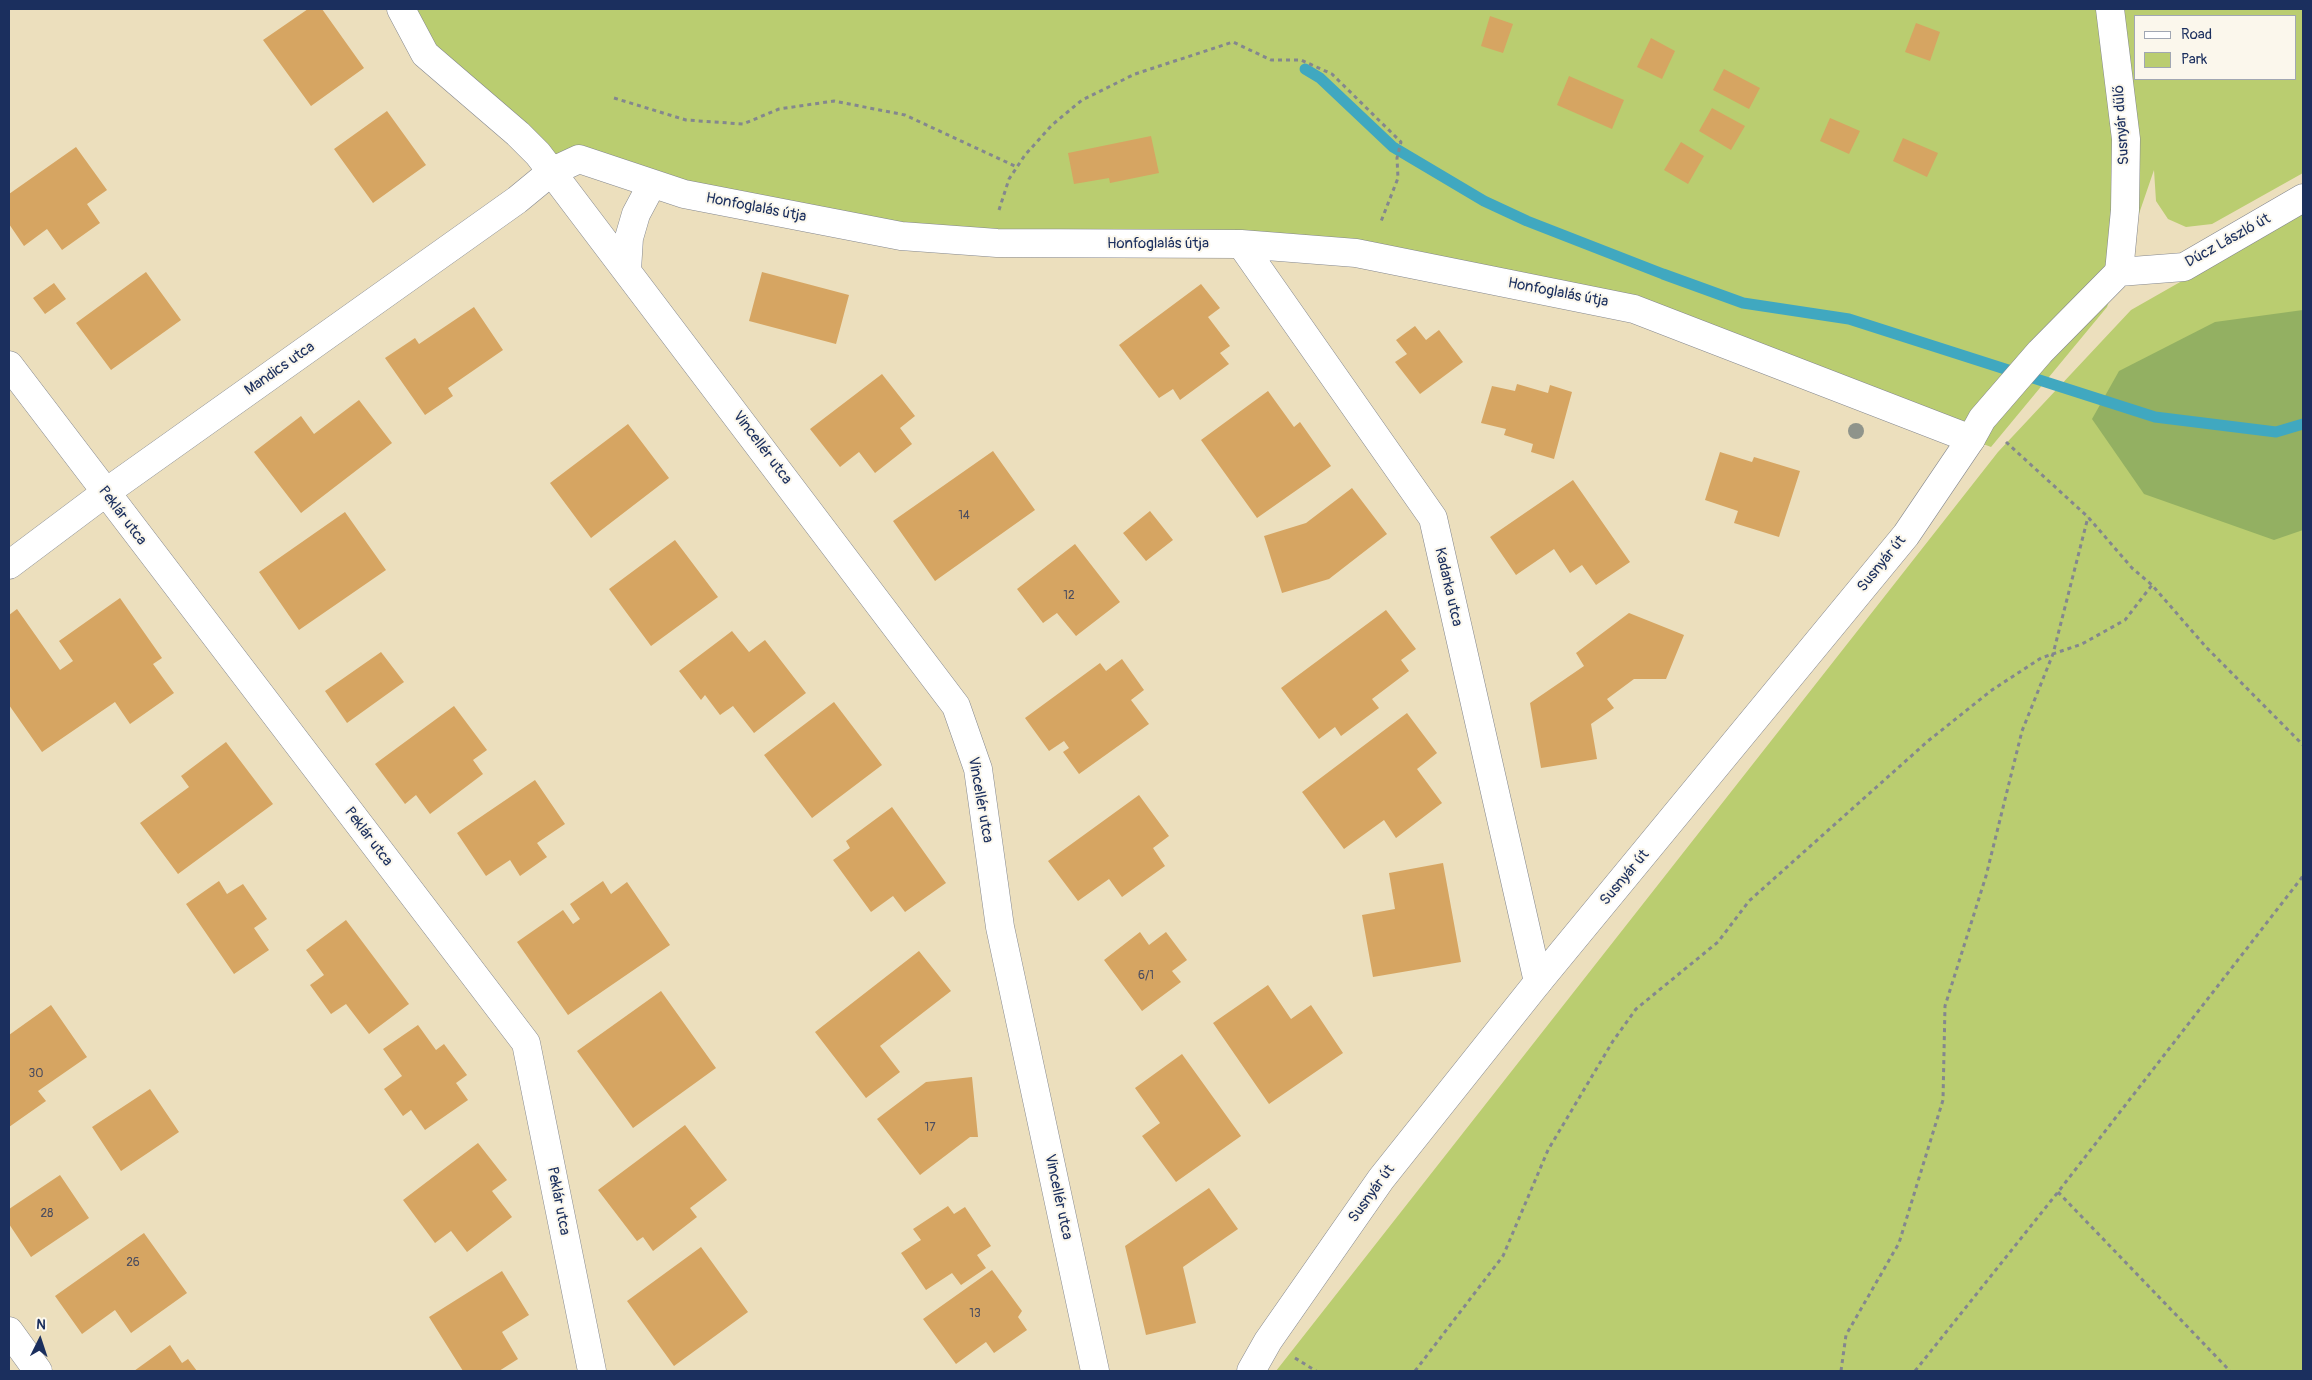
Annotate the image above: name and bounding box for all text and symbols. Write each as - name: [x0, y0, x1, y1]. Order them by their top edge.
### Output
- legend: [2134, 15, 2297, 80]
- text: Road: [2181, 25, 2212, 44]
- text: Park: [2181, 50, 2207, 69]
- street label: Susnyár dűlő: [2110, 84, 2134, 166]
- street label: Honfoglalás útja: [704, 189, 808, 227]
- street label: Dúcz László út: [2182, 210, 2274, 272]
- street label: Honfoglalás útja: [1107, 235, 1209, 253]
- street label: Honfoglalás útja: [1506, 274, 1610, 312]
- street label: Mandics utca: [241, 338, 319, 400]
- street label: Vincellér utca: [729, 408, 795, 488]
- street label: Peklár utca: [94, 483, 150, 549]
- house number: 14: [958, 509, 970, 523]
- street label: Susnyár út: [1854, 532, 1910, 596]
- street label: Kadarka utca: [1430, 546, 1466, 628]
- house number: 12: [1063, 589, 1075, 603]
- street label: Vincellér utca: [964, 756, 996, 844]
- street label: Peklár utca: [340, 804, 396, 870]
- street label: Susnyár út: [1597, 847, 1653, 909]
- house number: 6/1: [1138, 969, 1154, 983]
- house number: 30: [29, 1067, 43, 1081]
- house number: 17: [924, 1121, 936, 1135]
- street label: Vincellér utca: [1040, 1153, 1076, 1241]
- street label: Susnyár út: [1345, 1162, 1399, 1226]
- street label: Peklár utca: [543, 1165, 573, 1237]
- house number: 28: [41, 1207, 53, 1221]
- house number: 26: [126, 1256, 140, 1270]
- house number: 13: [969, 1307, 981, 1321]
- north arrow: [15, 1315, 65, 1365]
- text: N: [36, 1316, 46, 1333]

